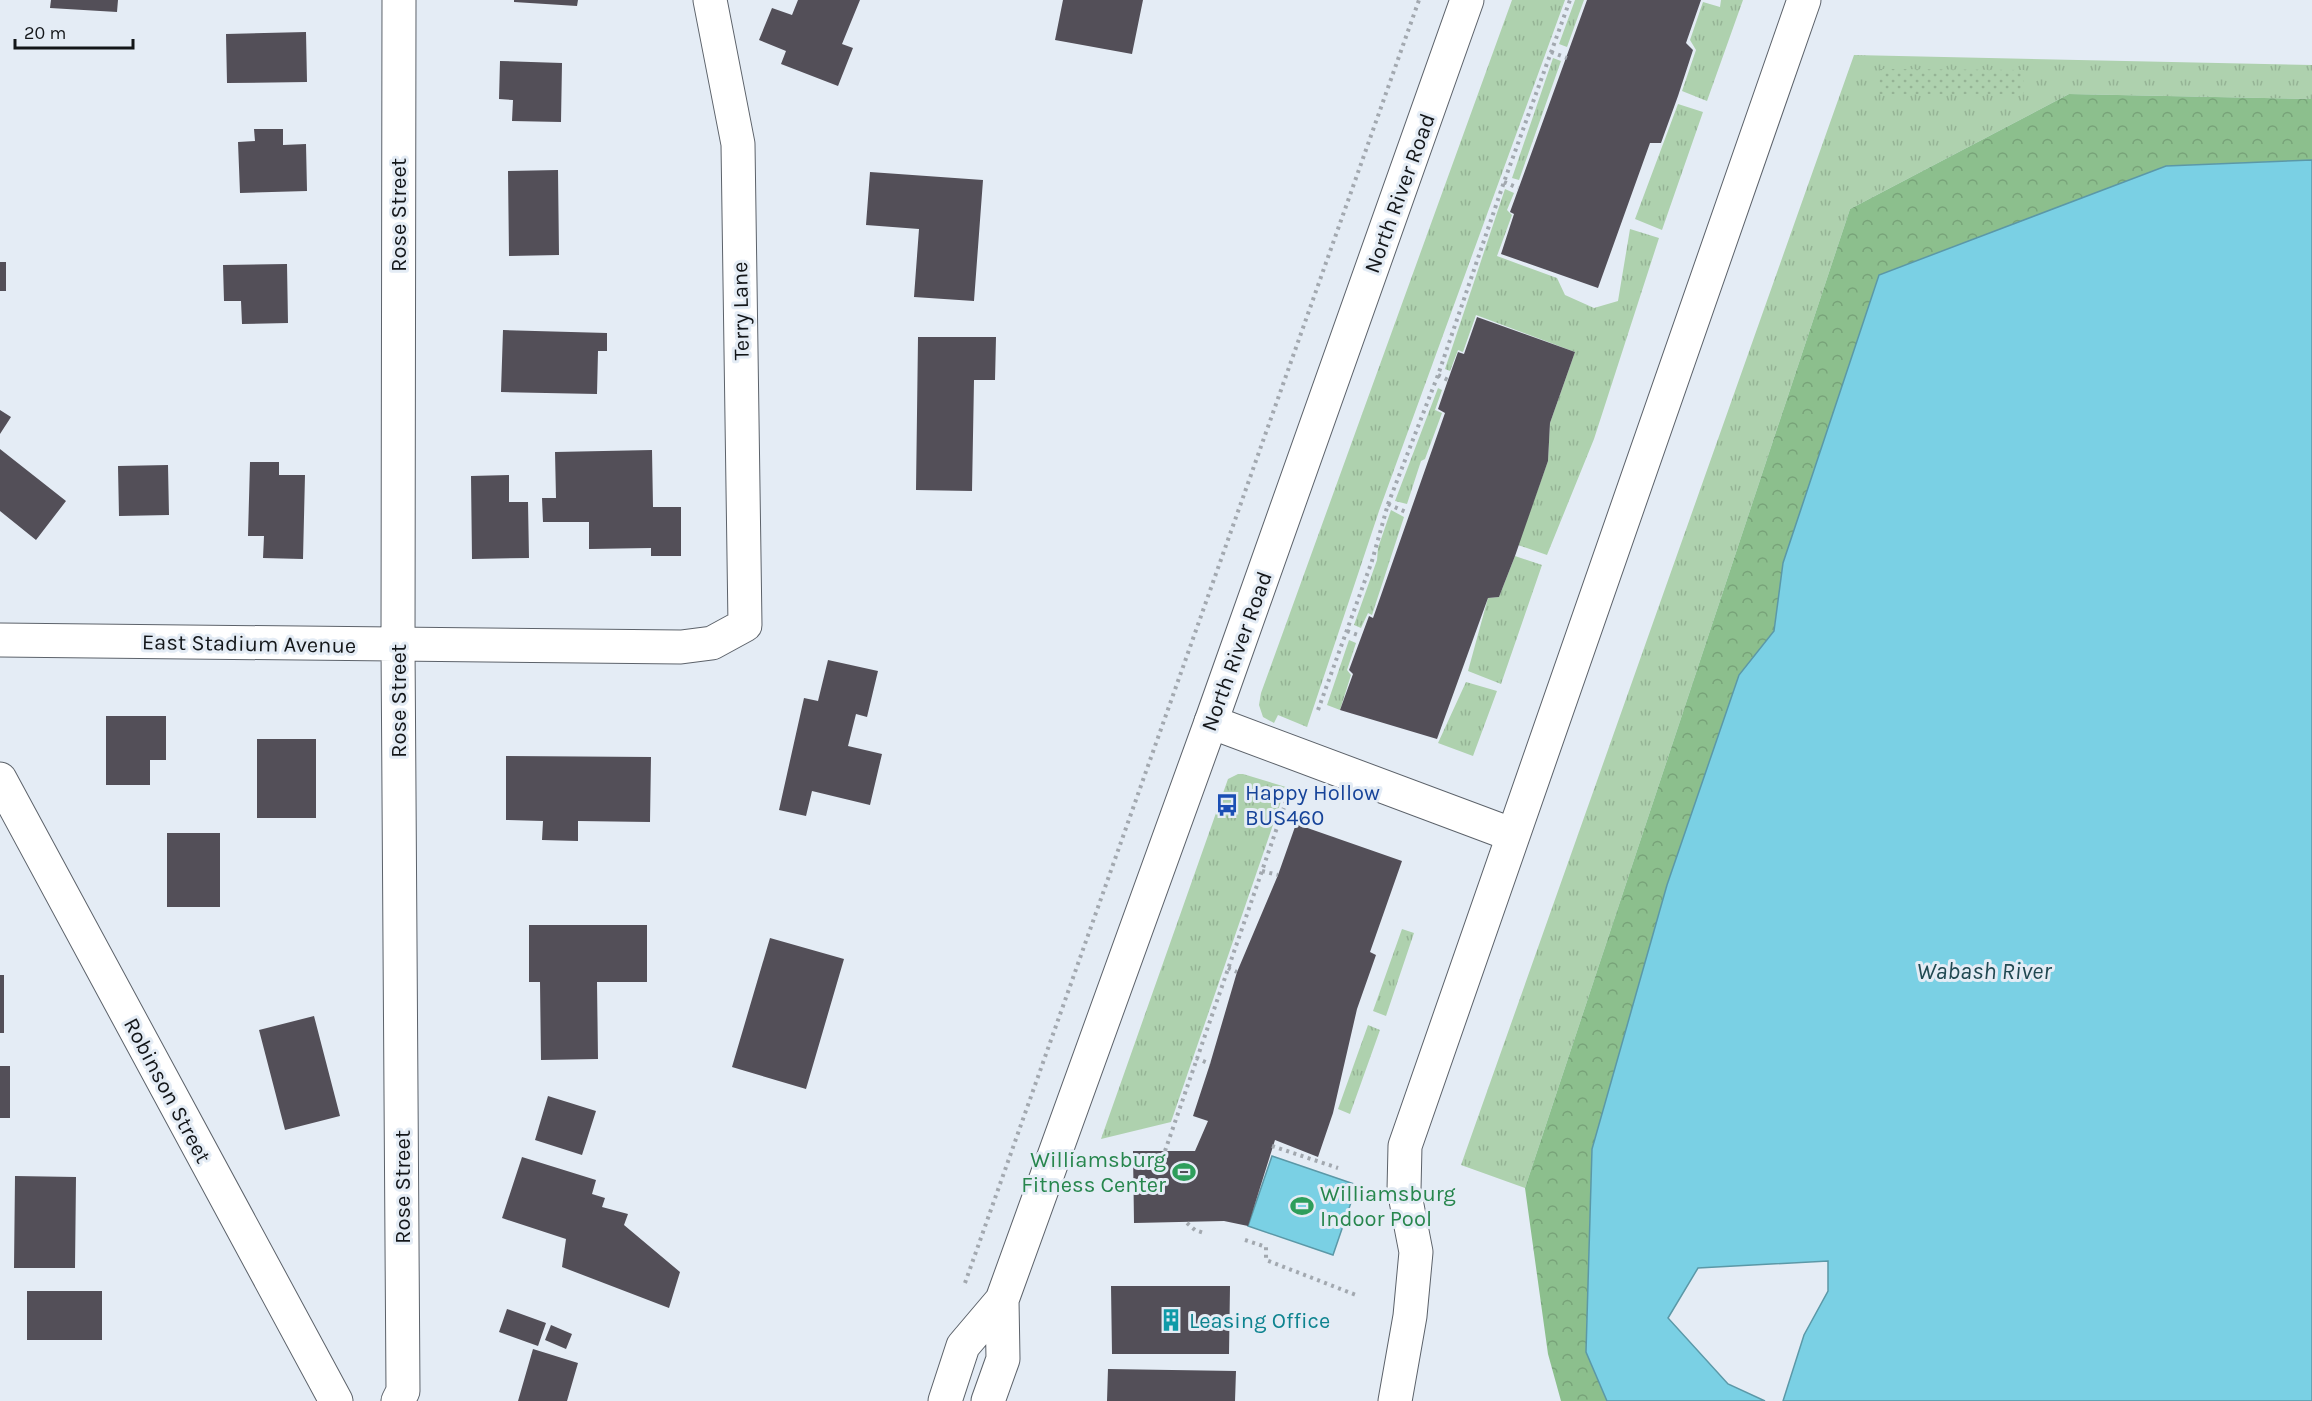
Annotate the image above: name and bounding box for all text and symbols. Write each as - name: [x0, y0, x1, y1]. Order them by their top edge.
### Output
- scale bar: [15, 12, 134, 50]
- text: 20 m: [24, 22, 66, 44]
- street label: North River Road: [1359, 110, 1441, 277]
- street label: Rose Street: [386, 158, 412, 272]
- street label: Terry Lane: [727, 261, 755, 361]
- street label: North River Road: [1196, 568, 1278, 735]
- street label: East Stadium Avenue: [142, 629, 356, 659]
- street label: Rose Street: [386, 644, 412, 758]
- place label: Happy Hollow BUS460: [1245, 780, 1380, 831]
- bus stop icon: Happy Hollow BUS460: [1214, 792, 1240, 818]
- water label: Wabash River: [1917, 957, 2052, 985]
- street label: Robinson Street: [118, 1013, 216, 1168]
- street label: Rose Street: [390, 1130, 416, 1244]
- place label: Williamsburg Fitness Center: [1021, 1147, 1167, 1198]
- sports icon: Williamsburg Fitness Center: [1171, 1159, 1197, 1185]
- place label: Williamsburg Indoor Pool: [1320, 1181, 1456, 1232]
- sports icon: Williamsburg Indoor Pool: [1289, 1193, 1315, 1219]
- building icon: Leasing Office: [1158, 1307, 1184, 1333]
- place label: Leasing Office: [1189, 1308, 1330, 1334]

